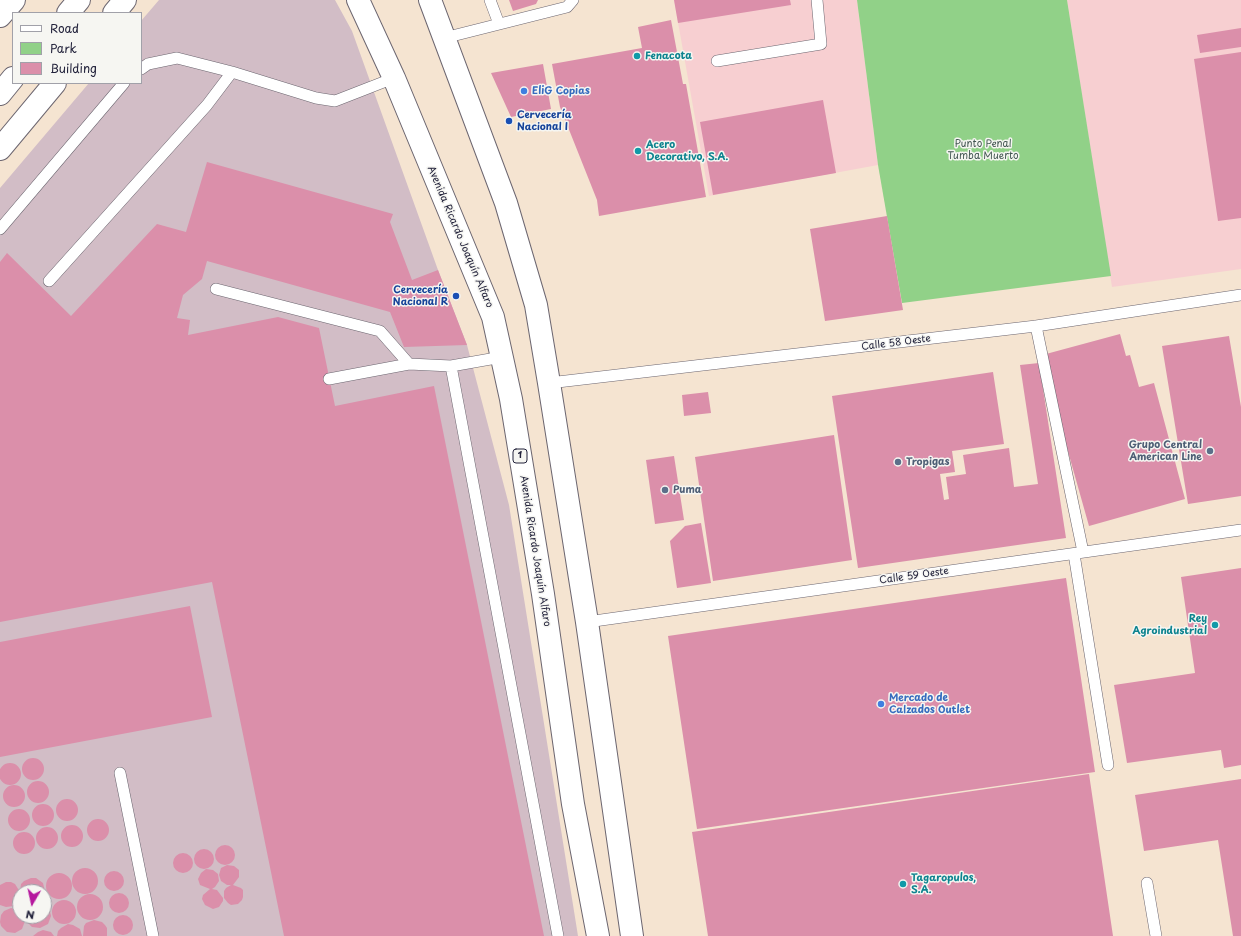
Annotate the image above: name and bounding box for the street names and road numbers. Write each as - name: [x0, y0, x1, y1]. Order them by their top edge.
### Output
- street label: Avenida Ricardo Joaquín Alfaro: [425, 164, 495, 310]
- street label: Calle 58 Oeste: [861, 333, 931, 353]
- road number: 1: [513, 449, 527, 463]
- street label: Avenida Ricardo Joaquín Alfaro: [517, 475, 553, 627]
- street label: Calle 59 Oeste: [879, 565, 949, 587]

